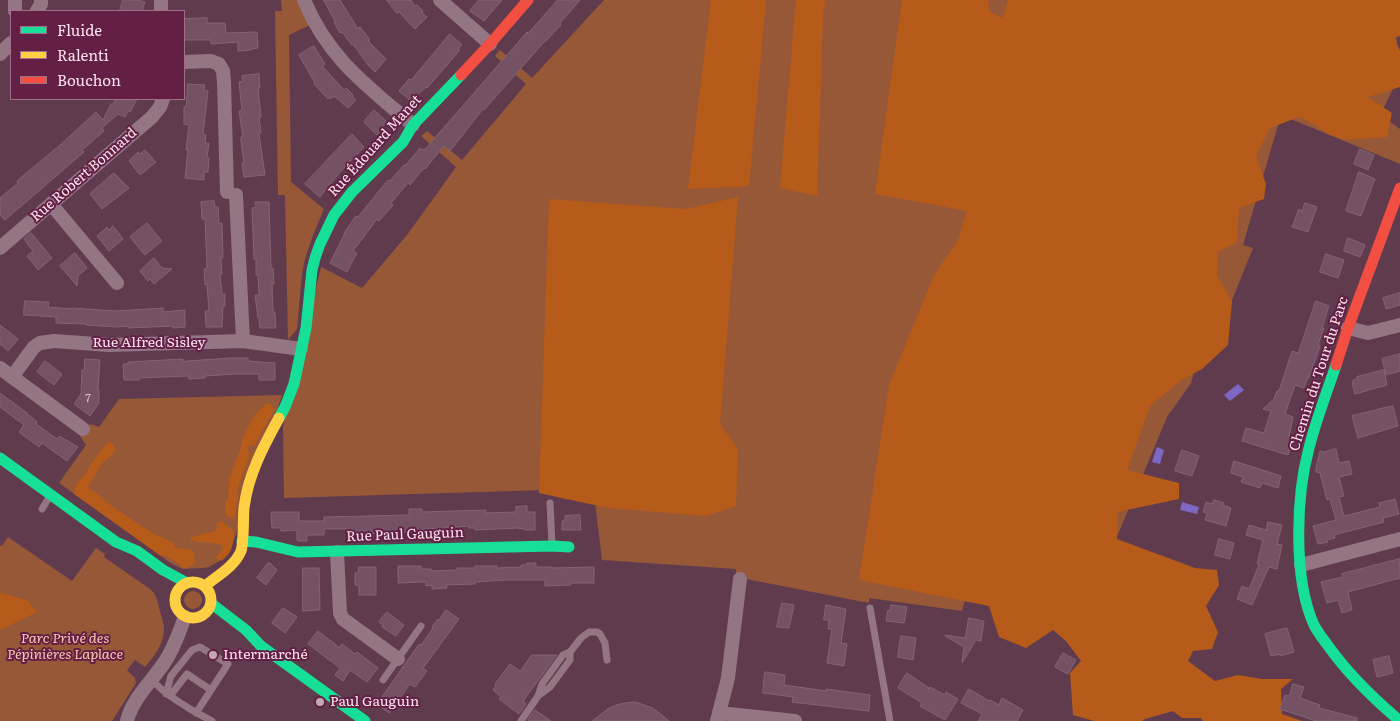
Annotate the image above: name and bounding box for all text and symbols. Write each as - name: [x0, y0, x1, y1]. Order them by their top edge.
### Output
- legend: [10, 10, 185, 100]
- text: Fluide: [57, 18, 102, 41]
- text: Ralenti: [57, 43, 109, 66]
- text: Bouchon: [57, 68, 121, 91]
- street label: Rue Édouard Manet: [325, 92, 425, 200]
- street label: Rue Robert Bonnard: [28, 124, 140, 226]
- street label: Chemin du Tour du Parc: [1286, 295, 1352, 453]
- street label: Rue Alfred Sisley: [92, 335, 206, 351]
- house number: 7: [85, 392, 91, 406]
- street label: Rue Paul Gauguin: [346, 525, 464, 545]
- park label: Parc Privé des Pépinières Laplace: [7, 631, 123, 664]
- place label: Intermarché: [223, 647, 308, 663]
- marker: Intermarché: [207, 649, 219, 661]
- place label: Paul Gauguin: [330, 694, 419, 710]
- marker: Paul Gauguin: [314, 696, 326, 708]

